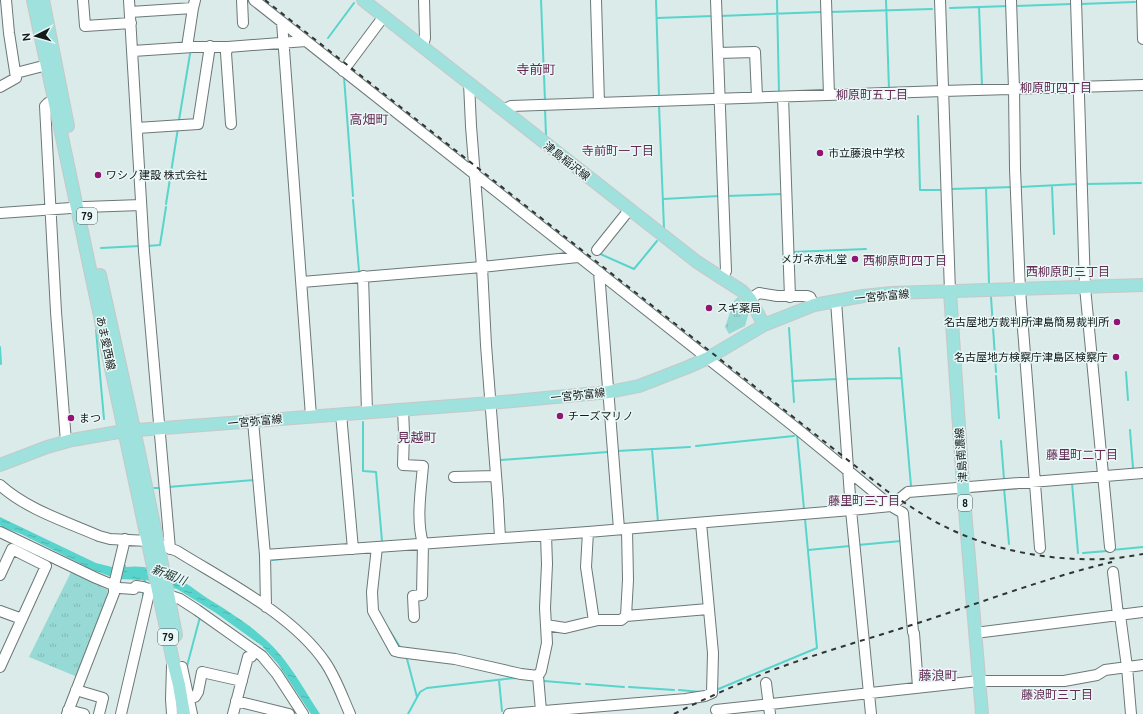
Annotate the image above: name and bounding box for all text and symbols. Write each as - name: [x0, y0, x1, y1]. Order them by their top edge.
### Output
- north arrow: [16, 16, 56, 56]
- text: N: [20, 32, 32, 42]
- district label: 寺前町: [516, 62, 556, 76]
- district label: 柳原町四丁目: [1020, 81, 1092, 94]
- district label: 柳原町五丁目: [836, 88, 908, 101]
- district label: 高畑町: [349, 112, 389, 126]
- street label: 津島稲沢線: [542, 139, 592, 183]
- district label: 寺前町一丁目: [582, 144, 654, 157]
- place label: 市立藤浪中学校: [828, 147, 905, 159]
- marker: 市立藤浪中学校: [815, 148, 825, 158]
- place label: ワシノ建設 株式会社: [106, 169, 208, 181]
- marker: ワシノ建設 株式会社: [93, 170, 103, 180]
- road number: 79: [77, 208, 97, 224]
- place label: メガネ赤札堂: [781, 253, 847, 265]
- marker: メガネ赤札堂: [850, 254, 860, 264]
- district label: 西柳原町四丁目: [863, 254, 947, 267]
- district label: 西柳原町三丁目: [1026, 265, 1110, 278]
- street label: 一宮弥富線: [854, 288, 910, 304]
- place label: スギ薬局: [717, 302, 761, 314]
- marker: スギ薬局: [704, 303, 714, 313]
- street label: あま愛西線: [94, 315, 118, 371]
- place label: 名古屋地方裁判所津島簡易裁判所: [944, 316, 1110, 328]
- marker: 名古屋地方裁判所津島簡易裁判所: [1112, 317, 1122, 327]
- place label: 名古屋地方検察庁津島区検察庁: [954, 351, 1108, 363]
- marker: 名古屋地方検察庁津島区検察庁: [1111, 352, 1121, 362]
- street label: 一宮弥富線: [550, 386, 606, 404]
- place label: チーズマリノ: [568, 410, 633, 422]
- marker: チーズマリノ: [555, 411, 565, 421]
- place label: まつ: [79, 412, 101, 424]
- marker: まつ: [66, 413, 76, 423]
- street label: 一宮弥富線: [227, 413, 283, 429]
- street label: 津島南濃線: [953, 427, 969, 483]
- district label: 見越町: [397, 430, 437, 444]
- district label: 藤里町二丁目: [1046, 448, 1118, 461]
- district label: 藤里町三丁目: [828, 494, 900, 507]
- road number: 8: [958, 495, 972, 511]
- water label: 新堀川: [150, 562, 190, 588]
- road number: 79: [158, 629, 178, 645]
- district label: 藤浪町: [918, 668, 958, 682]
- district label: 藤浪町三丁目: [1021, 688, 1093, 701]

